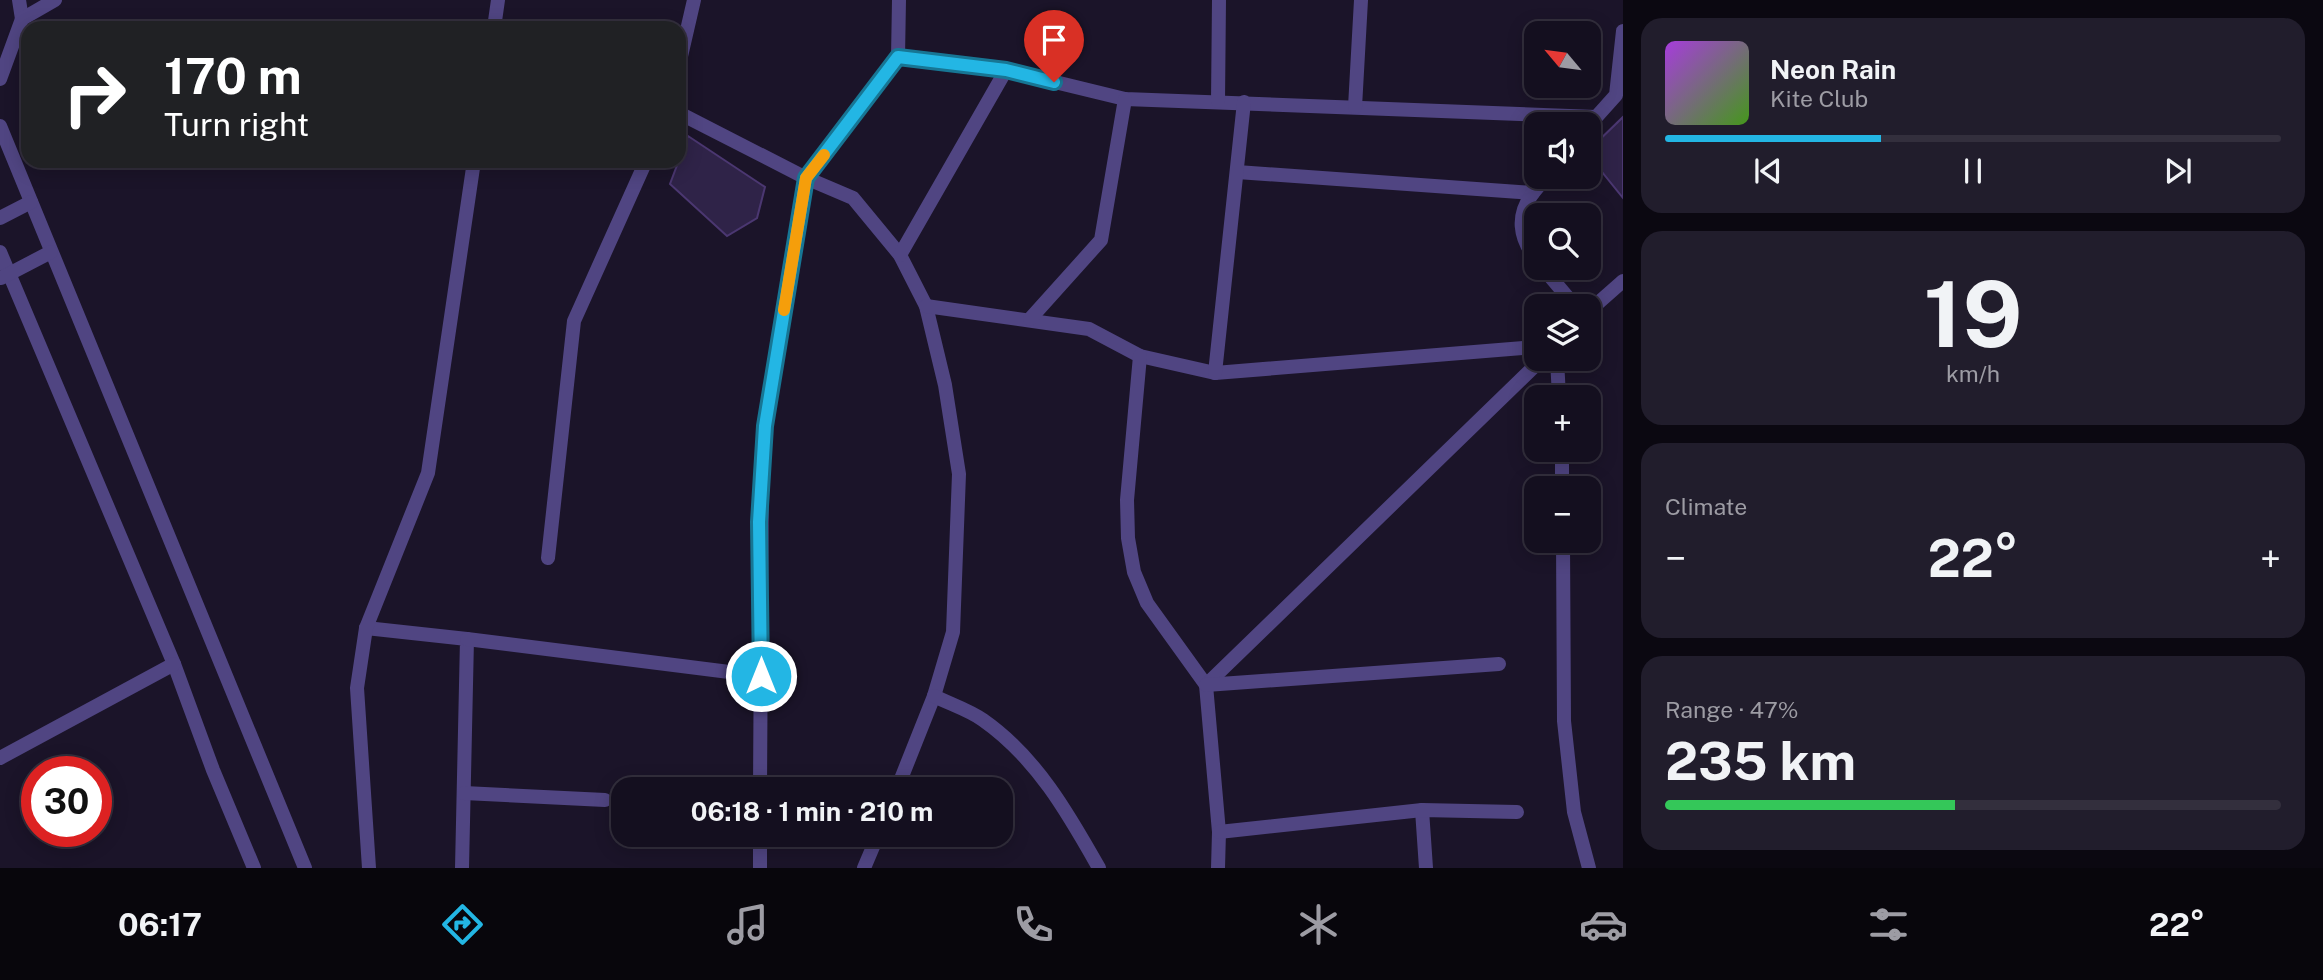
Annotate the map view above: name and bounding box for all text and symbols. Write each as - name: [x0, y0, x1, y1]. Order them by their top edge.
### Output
- pin: [1024, 10, 1084, 82]
- icon: arrive: [1035, 21, 1073, 59]
- north arrow: [1524, 21, 1601, 98]
- map controls: [1524, 21, 1601, 553]
- text: 170 m: [164, 47, 302, 105]
- icon: right: [49, 49, 140, 140]
- text: Neon Rain: [1770, 54, 1896, 85]
- text: Kite Club: [1770, 85, 1868, 112]
- text: Turn right: [164, 106, 309, 143]
- button: sound: [1524, 112, 1601, 189]
- icon: previous: [1749, 152, 1787, 190]
- icon: pause: [1954, 152, 1992, 190]
- icon: next: [2159, 152, 2197, 190]
- button: search: [1524, 203, 1601, 280]
- text: 19: [1924, 261, 2022, 367]
- button: layers: [1524, 294, 1601, 371]
- text: km/h: [1946, 360, 2000, 387]
- button: +: [1524, 385, 1601, 462]
- button: −: [1524, 476, 1601, 553]
- text: Climate: [1665, 493, 1747, 520]
- text: 22°: [1928, 528, 2018, 589]
- text: −: [1665, 536, 1686, 581]
- text: +: [2260, 536, 2281, 581]
- position arrow: [724, 639, 798, 713]
- text: Range · 47%: [1665, 696, 1799, 723]
- text: 235 km: [1665, 731, 1856, 792]
- speed limit sign: 30: [21, 756, 112, 847]
- text: 06:18 · 1 min · 210 m: [691, 796, 933, 827]
- icon: directions: [438, 900, 487, 949]
- icon: music: [723, 900, 772, 949]
- icon: phone: [1009, 900, 1058, 949]
- icon: climate: [1294, 900, 1343, 949]
- icon: car: [1579, 900, 1628, 949]
- icon: filters: [1864, 900, 1913, 949]
- text: 06:17: [118, 906, 202, 943]
- text: 22°: [2149, 906, 2205, 943]

